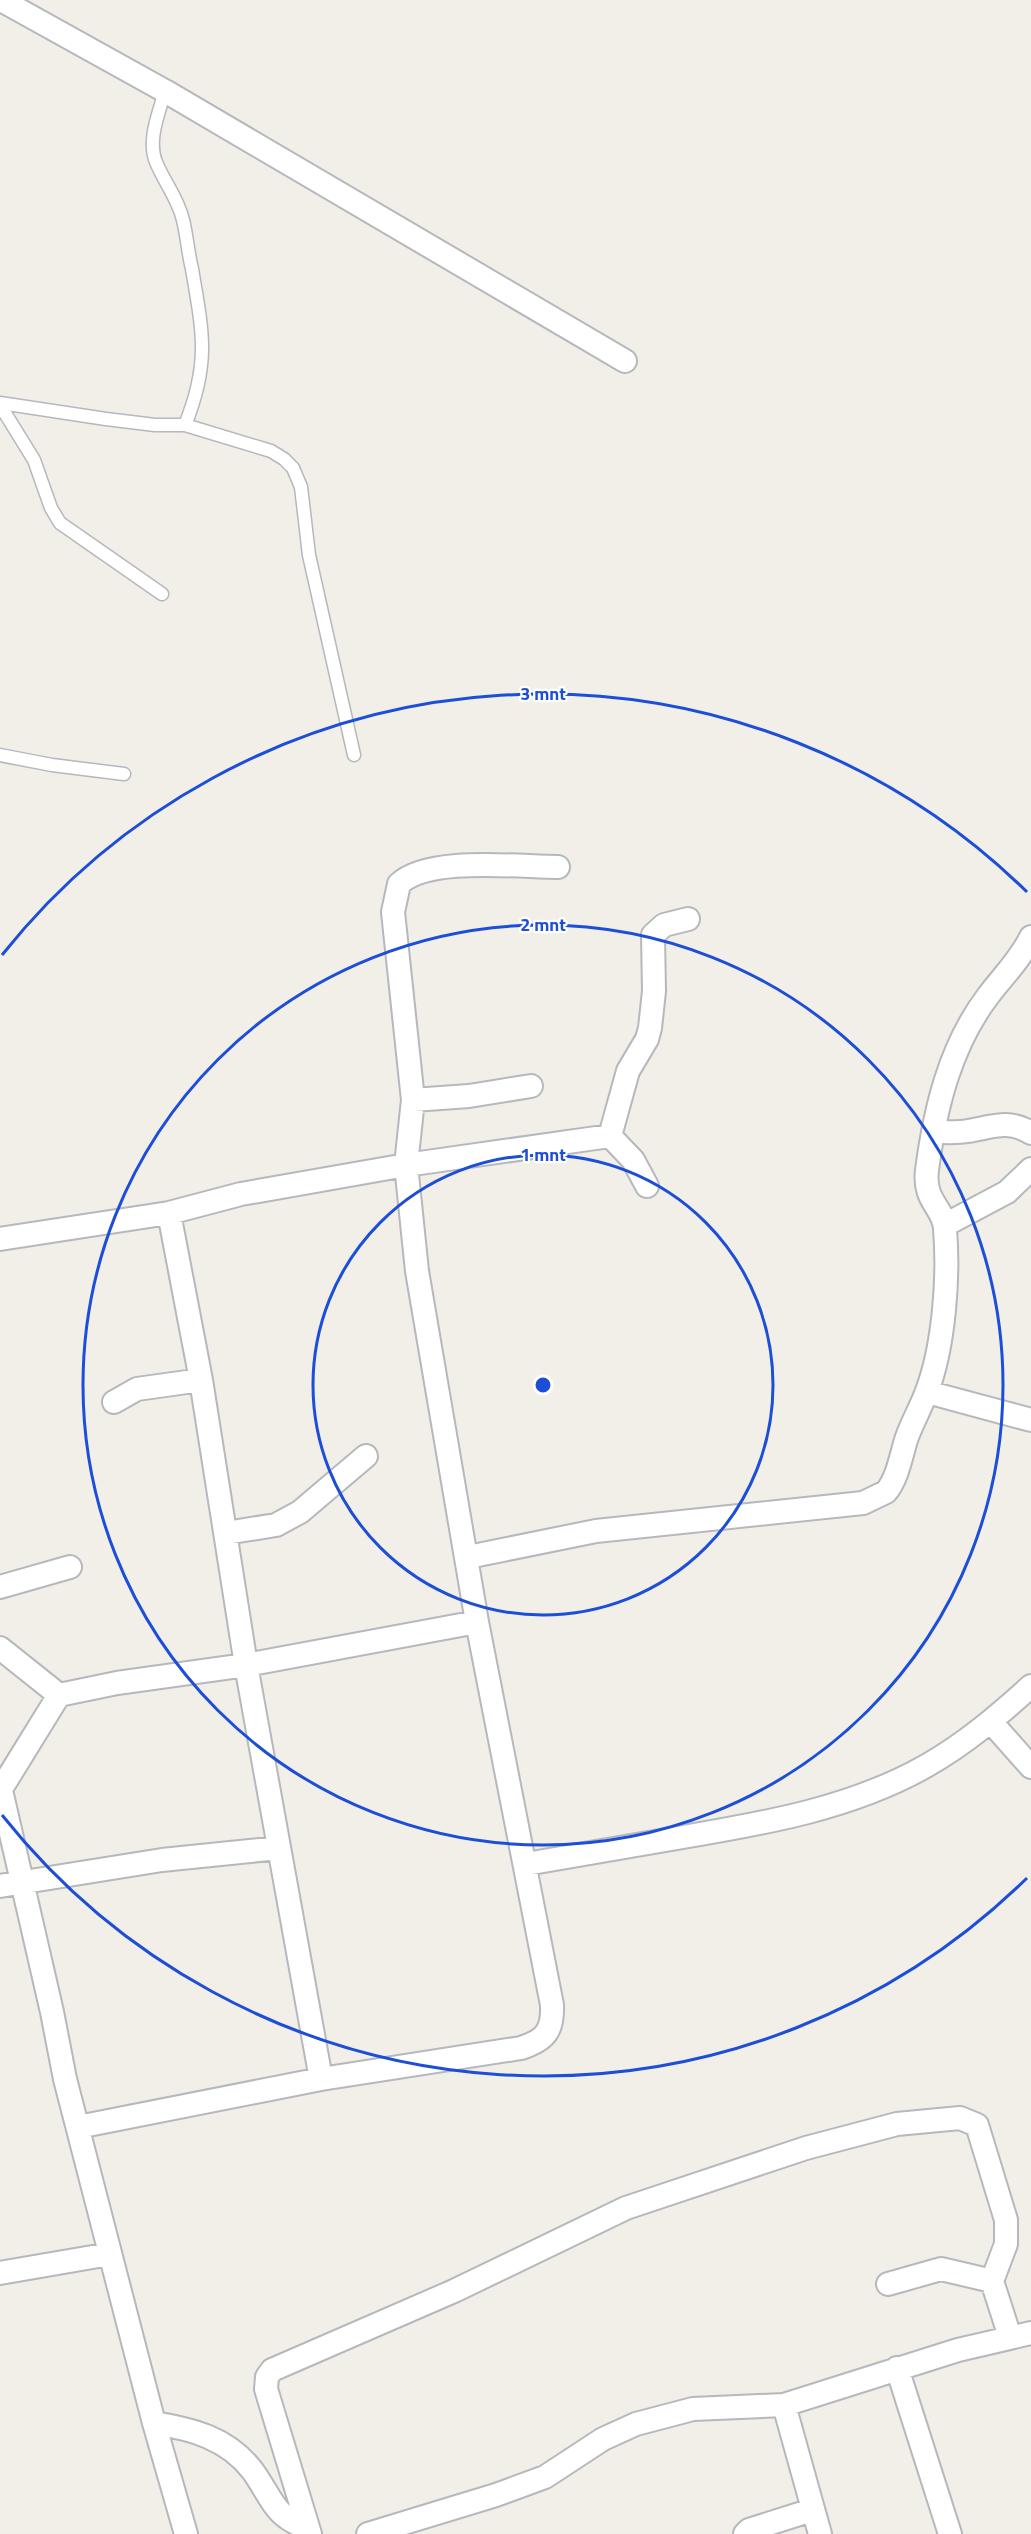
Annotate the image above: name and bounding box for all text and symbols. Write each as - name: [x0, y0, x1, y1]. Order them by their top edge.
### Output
- text: 3 mnt: [520, 680, 566, 707]
- text: 2 mnt: [520, 911, 566, 938]
- text: 1 mnt: [520, 1141, 566, 1168]
- centre of rings: [533, 1375, 553, 1395]

